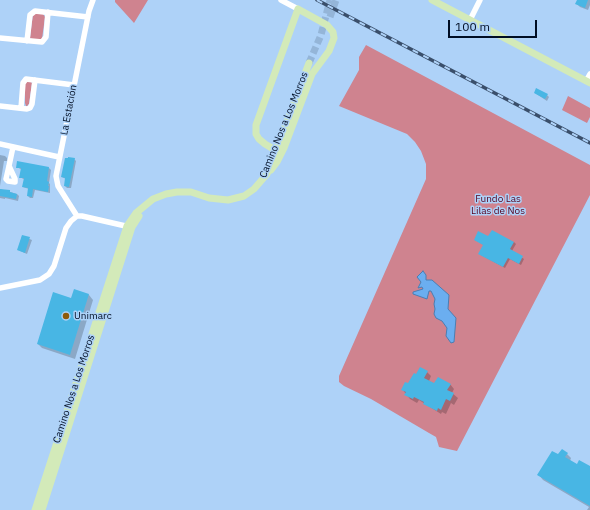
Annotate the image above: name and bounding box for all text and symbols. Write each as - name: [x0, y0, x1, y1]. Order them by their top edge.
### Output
- scale bar: [450, 12, 539, 38]
- text: 100 m: [455, 19, 490, 34]
- street label: Camino Nos a Los Morros: [257, 70, 311, 180]
- street label: La Estación: [58, 84, 80, 136]
- park label: Fundo Las Lilas de Nos: [471, 193, 525, 216]
- place label: Unimarc: [74, 310, 112, 322]
- marker: Unimarc: [61, 311, 71, 321]
- street label: Camino Nos a Los Morros: [51, 333, 97, 445]

